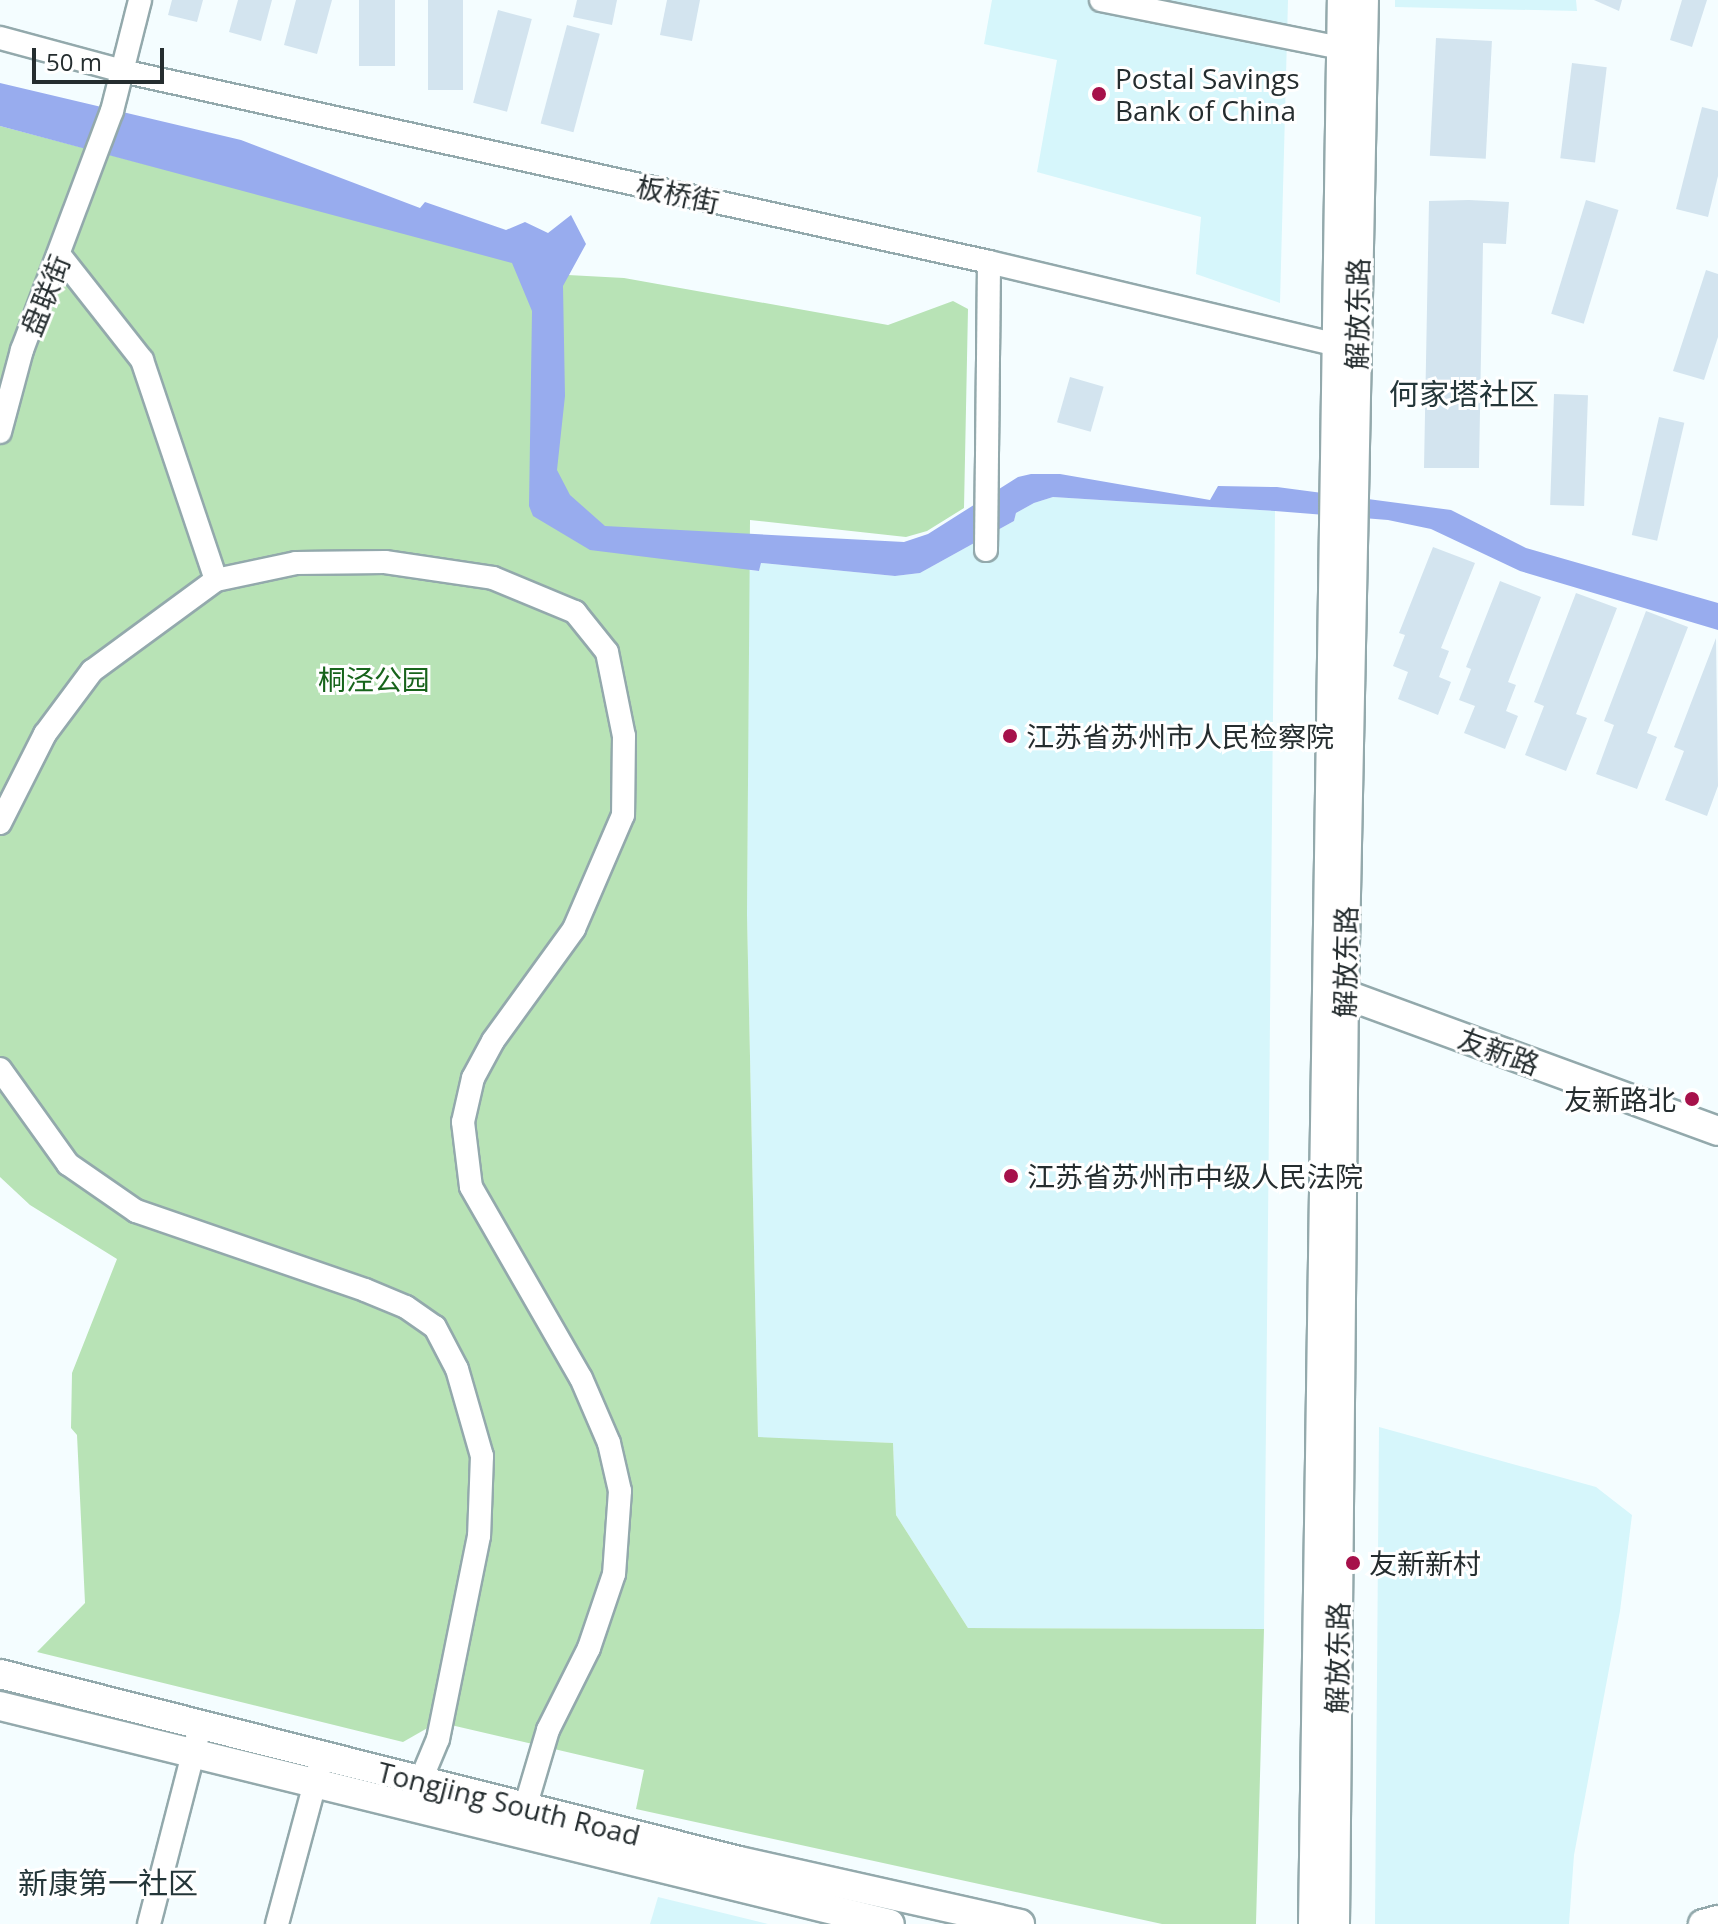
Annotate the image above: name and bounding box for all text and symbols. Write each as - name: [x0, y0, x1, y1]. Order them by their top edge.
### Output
- scale bar: [36, 32, 168, 82]
- text: 50 m: [46, 45, 102, 78]
- place label: Postal Savings Bank of China: [1115, 61, 1300, 127]
- marker: Postal Savings Bank of China: [1090, 85, 1108, 103]
- street label: 板桥街: [633, 169, 723, 219]
- street label: 盘联街: [14, 250, 76, 340]
- street label: 解放东路: [1339, 258, 1375, 370]
- district label: 何家塔社区: [1389, 376, 1539, 412]
- park label: 桐泾公园: [318, 662, 430, 696]
- place label: 江苏省苏州市人民检察院: [1026, 719, 1334, 753]
- marker: 江苏省苏州市人民检察院: [1001, 727, 1019, 745]
- street label: 解放东路: [1327, 906, 1363, 1018]
- street label: 友新路: [1454, 1021, 1544, 1081]
- place label: 友新路北: [1564, 1082, 1676, 1116]
- marker: 友新路北: [1683, 1090, 1701, 1108]
- place label: 江苏省苏州市中级人民法院: [1027, 1159, 1363, 1193]
- marker: 江苏省苏州市中级人民法院: [1002, 1167, 1020, 1185]
- place label: 友新新村: [1369, 1546, 1481, 1580]
- marker: 友新新村: [1344, 1554, 1362, 1572]
- street label: 解放东路: [1319, 1602, 1355, 1714]
- street label: Tongjing South Road: [374, 1754, 644, 1852]
- district label: 新康第一社区: [18, 1865, 198, 1901]

